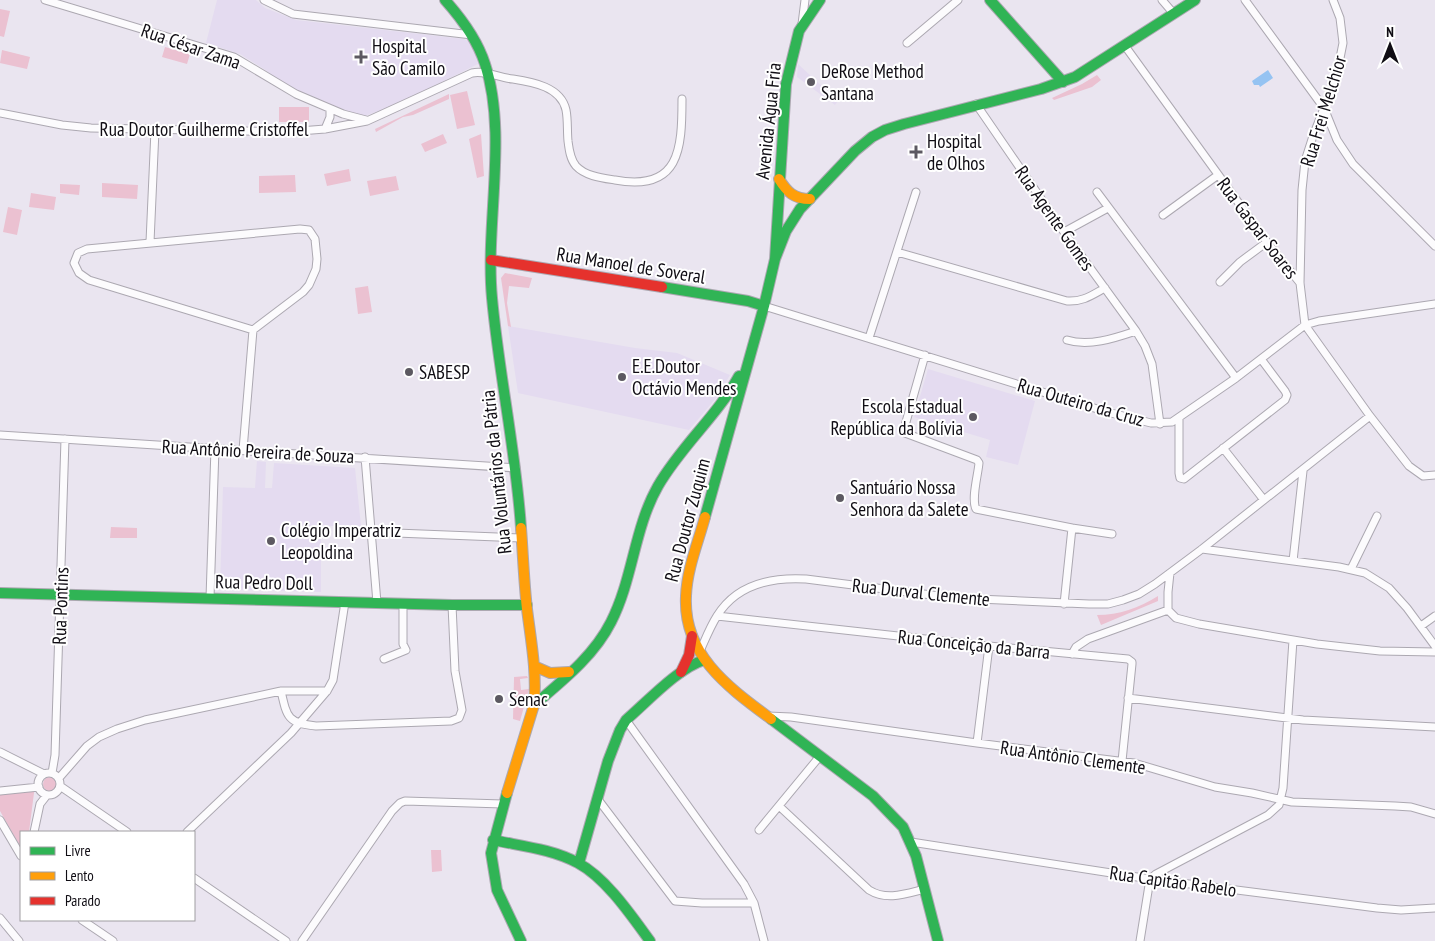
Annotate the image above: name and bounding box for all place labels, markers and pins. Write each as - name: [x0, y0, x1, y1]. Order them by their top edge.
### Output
- place label: Hospital São Camilo: [372, 34, 445, 80]
- marker: Hospital São Camilo: [354, 50, 368, 64]
- place label: DeRose Method Santana: [821, 59, 924, 105]
- marker: DeRose Method Santana: [805, 76, 817, 88]
- place label: Hospital de Olhos: [927, 129, 985, 175]
- marker: Hospital de Olhos: [909, 145, 923, 159]
- place label: E.E.Doutor Octávio Mendes: [632, 354, 737, 400]
- place label: SABESP: [419, 360, 470, 384]
- marker: SABESP: [403, 366, 415, 378]
- marker: E.E.Doutor Octávio Mendes: [616, 371, 628, 383]
- place label: Escola Estadual República da Bolívia: [830, 394, 964, 440]
- marker: Escola Estadual República da Bolívia: [967, 411, 979, 423]
- place label: Santuário Nossa Senhora da Salete: [850, 475, 969, 521]
- marker: Santuário Nossa Senhora da Salete: [834, 492, 846, 504]
- place label: Colégio Imperatriz Leopoldina: [281, 518, 401, 564]
- marker: Colégio Imperatriz Leopoldina: [265, 535, 277, 547]
- place label: Senac: [509, 687, 548, 711]
- marker: Senac: [493, 693, 505, 705]

